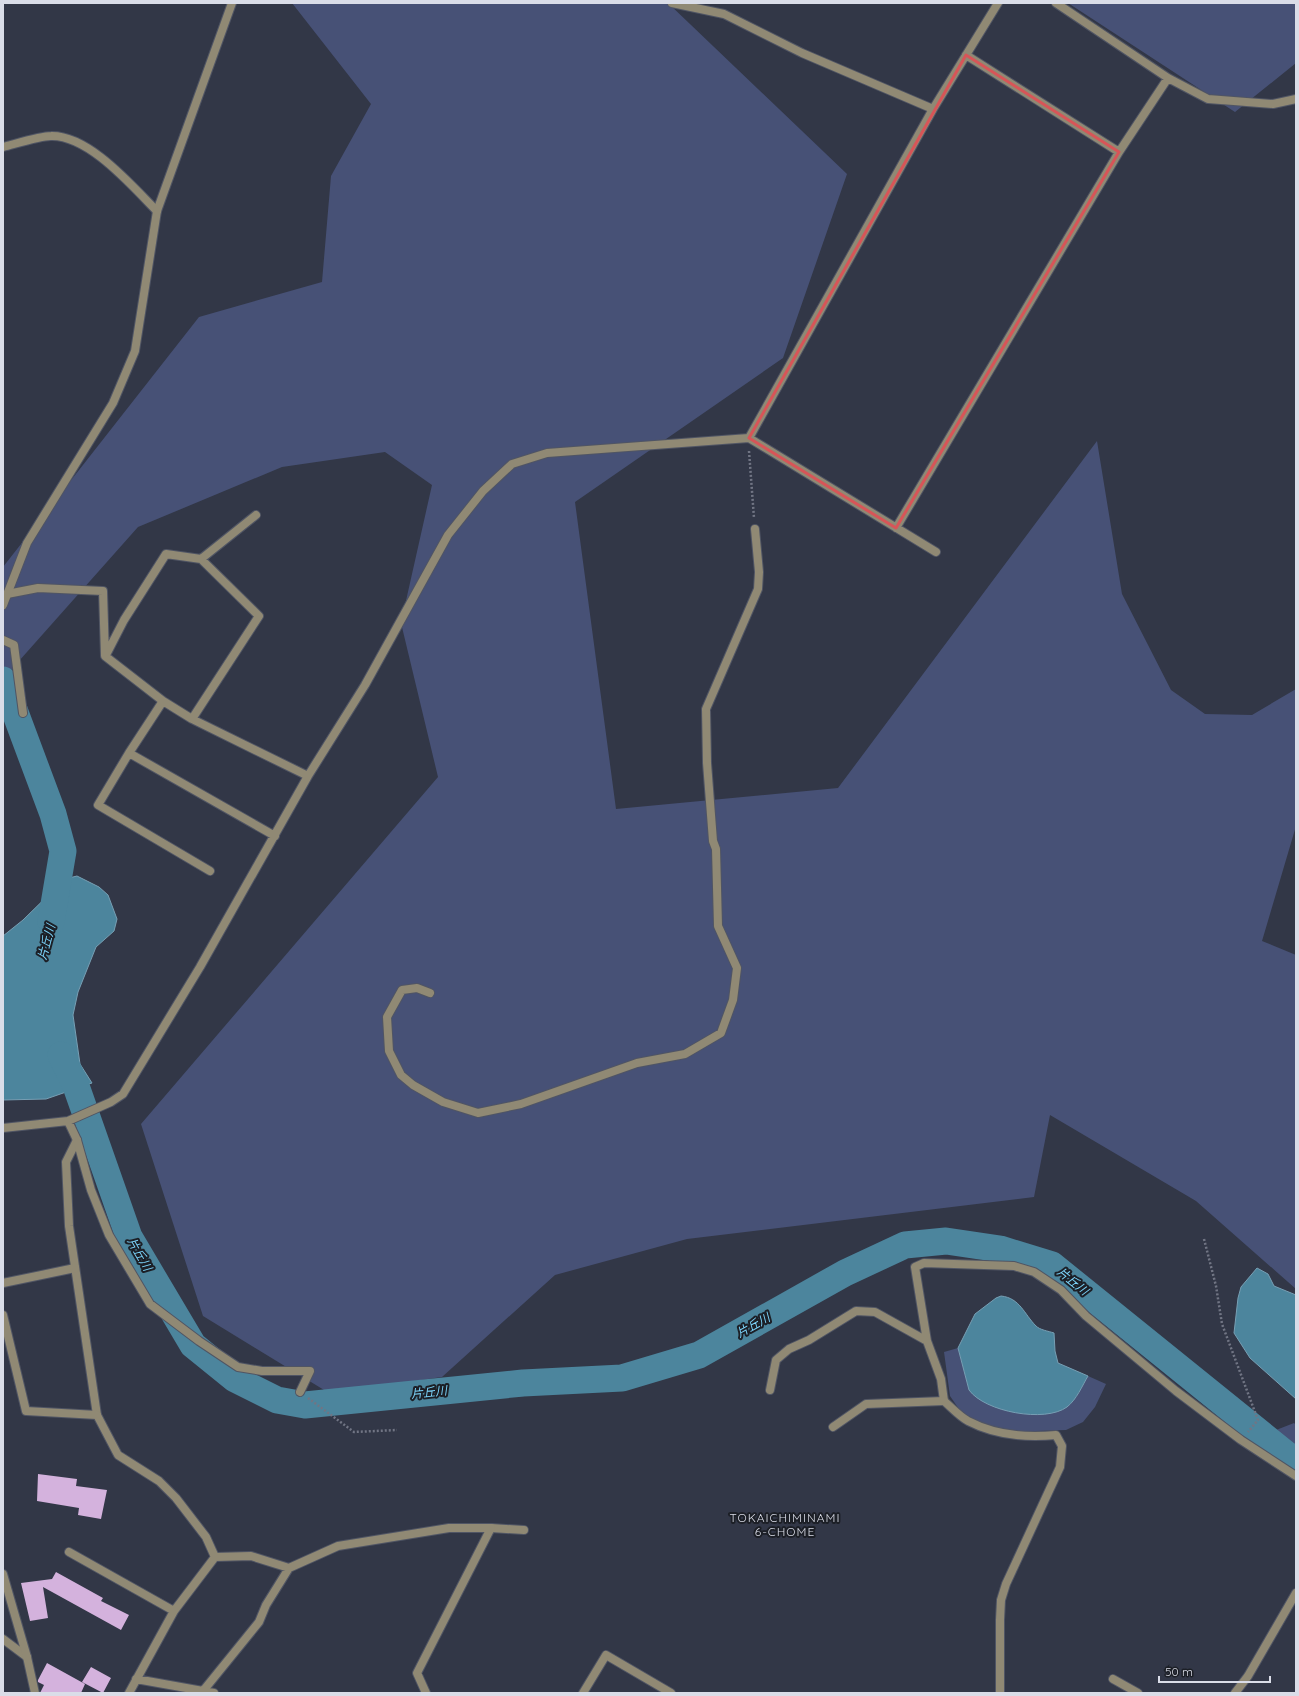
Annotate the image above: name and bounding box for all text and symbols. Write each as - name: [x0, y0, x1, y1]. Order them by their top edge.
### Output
- water label: 片丘川: [34, 921, 58, 961]
- water label: 片丘川: [125, 1235, 156, 1275]
- water label: 片丘川: [1054, 1264, 1093, 1299]
- water label: 片丘川: [734, 1309, 774, 1340]
- water label: 片丘川: [410, 1382, 450, 1401]
- district label: TOKAICHIMINAMI 6-CHOME: [730, 1510, 840, 1539]
- scale bar: [1159, 1658, 1270, 1684]
- text: 50 m: [1165, 1664, 1193, 1679]

